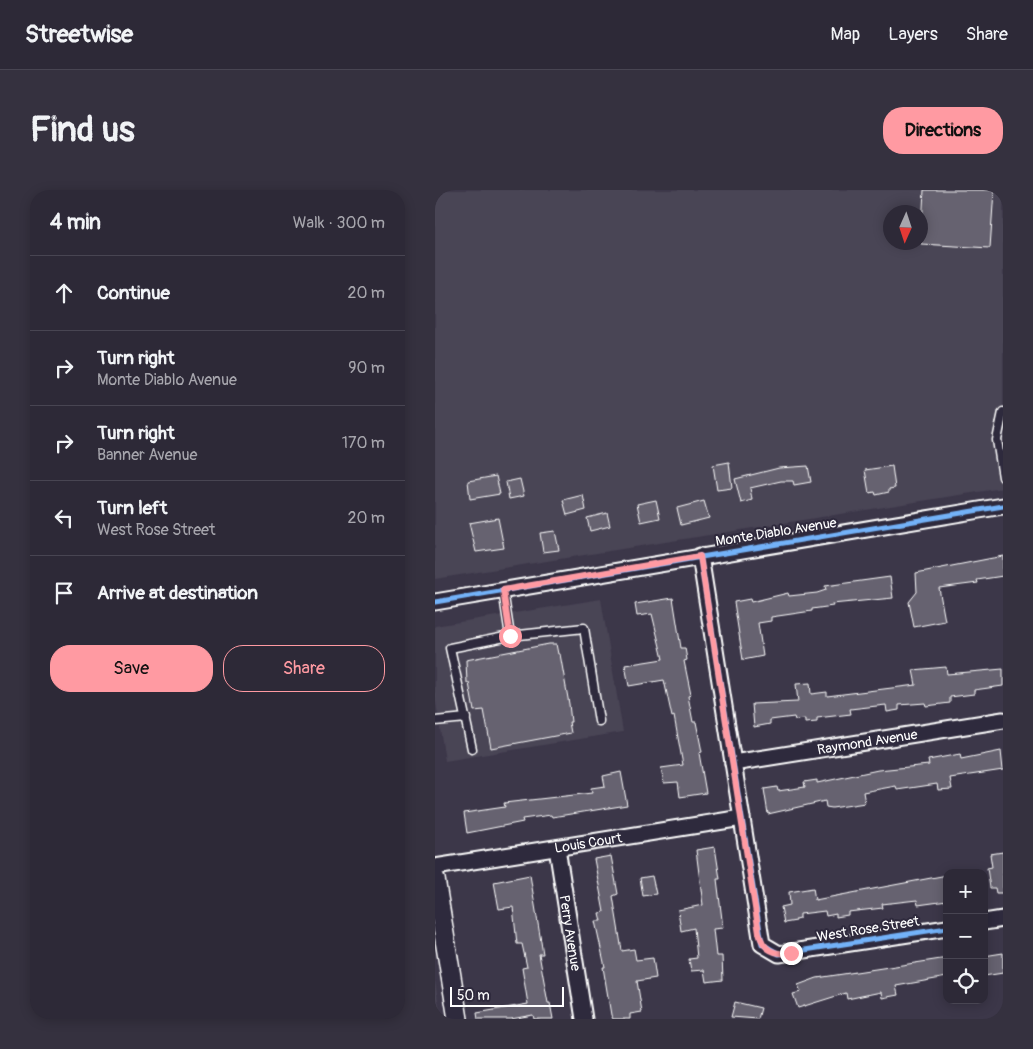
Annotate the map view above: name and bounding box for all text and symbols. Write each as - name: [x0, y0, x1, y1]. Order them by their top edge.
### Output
- text: Streetwise: [25, 20, 133, 49]
- text: Map: [831, 23, 860, 46]
- text: Layers: [888, 23, 938, 46]
- text: Share: [966, 23, 1008, 46]
- button: Directions: [883, 107, 1003, 154]
- text: Find us: [30, 108, 135, 152]
- north arrow: [883, 205, 928, 250]
- text: 4 min: [50, 209, 101, 236]
- text: Walk · 300 m: [293, 213, 385, 233]
- icon: ahead: [50, 279, 78, 307]
- text: Continue: [97, 281, 170, 305]
- text: 20 m: [347, 283, 385, 303]
- text: Turn right: [97, 346, 175, 370]
- icon: right: [50, 354, 78, 382]
- text: 90 m: [348, 358, 385, 378]
- text: Monte Diablo Avenue: [97, 370, 237, 390]
- text: Turn right: [97, 421, 175, 445]
- icon: right: [50, 429, 78, 457]
- text: 170 m: [342, 433, 385, 453]
- text: Banner Avenue: [97, 445, 197, 465]
- text: Turn left: [97, 496, 167, 520]
- icon: left: [50, 504, 78, 532]
- text: 20 m: [347, 508, 385, 528]
- street label: Monte Diablo Avenue: [714, 514, 838, 550]
- text: West Rose Street: [97, 520, 215, 540]
- icon: arrive: [50, 579, 78, 607]
- text: Arrive at destination: [97, 581, 258, 605]
- route start: [499, 625, 522, 648]
- button: Save: [50, 645, 213, 692]
- button: Share: [223, 645, 385, 692]
- street label: Raymond Avenue: [816, 725, 919, 758]
- street label: Louis Court: [553, 829, 623, 856]
- map controls: [943, 869, 988, 1004]
- button: +: [943, 869, 988, 914]
- street label: Perry Avenue: [556, 894, 585, 972]
- street label: West Rose Street: [816, 912, 921, 945]
- button: −: [943, 914, 988, 959]
- route end: [780, 942, 803, 965]
- button: locate: [943, 959, 988, 1004]
- scale bar: [450, 984, 564, 1007]
- text: 50 m: [457, 987, 490, 1004]

